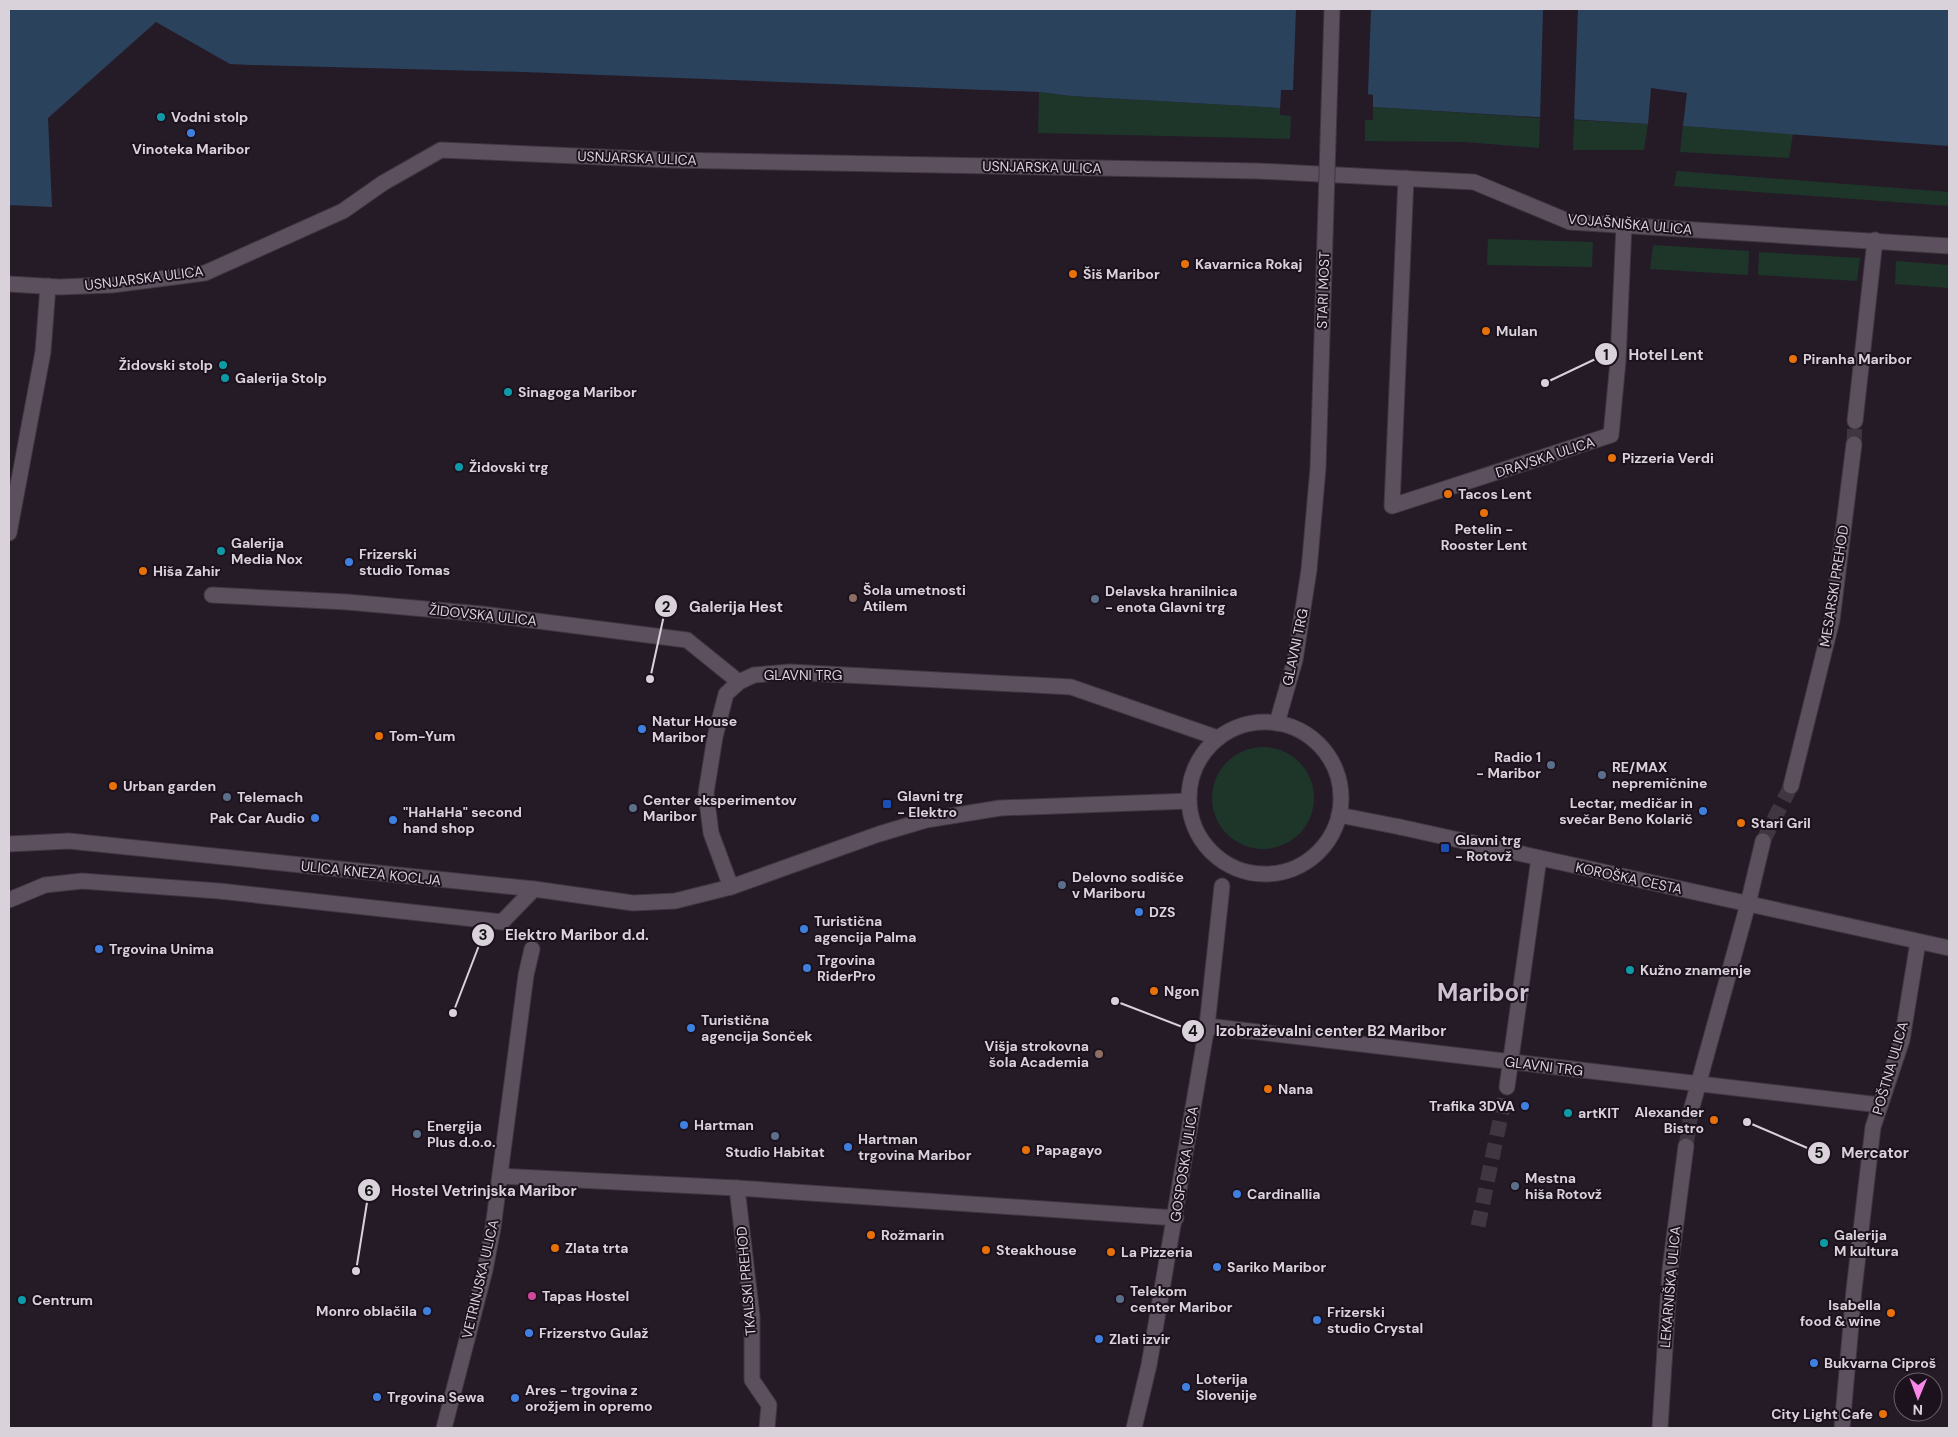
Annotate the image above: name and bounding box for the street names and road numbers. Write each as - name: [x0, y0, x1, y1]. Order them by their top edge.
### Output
- street label: USNJARSKA ULICA: [577, 147, 697, 169]
- street label: USNJARSKA ULICA: [982, 157, 1102, 177]
- street label: VOJAŠNIŠKA ULICA: [1567, 210, 1693, 238]
- street label: STARI MOST: [1313, 251, 1333, 329]
- street label: USNJARSKA ULICA: [84, 262, 204, 294]
- street label: DRAVSKA ULICA: [1493, 433, 1597, 481]
- street label: MESARSKI PREHOD: [1815, 524, 1853, 648]
- street label: ŽIDOVSKA ULICA: [428, 600, 538, 630]
- street label: GLAVNI TRG: [1278, 607, 1312, 687]
- street label: GLAVNI TRG: [764, 666, 842, 684]
- street label: ULICA KNEZA KOCLJA: [300, 857, 442, 889]
- street label: KOROŠKA CESTA: [1574, 858, 1684, 898]
- street label: POŠTNA ULICA: [1868, 1019, 1912, 1117]
- street label: GLAVNI TRG: [1504, 1052, 1584, 1080]
- street label: GOSPOSKA ULICA: [1166, 1105, 1202, 1223]
- street label: VETRINJSKA ULICA: [458, 1218, 502, 1340]
- street label: TKALSKI PREHOD: [732, 1225, 760, 1337]
- street label: LEKARNIŠKA ULICA: [1656, 1225, 1684, 1349]

